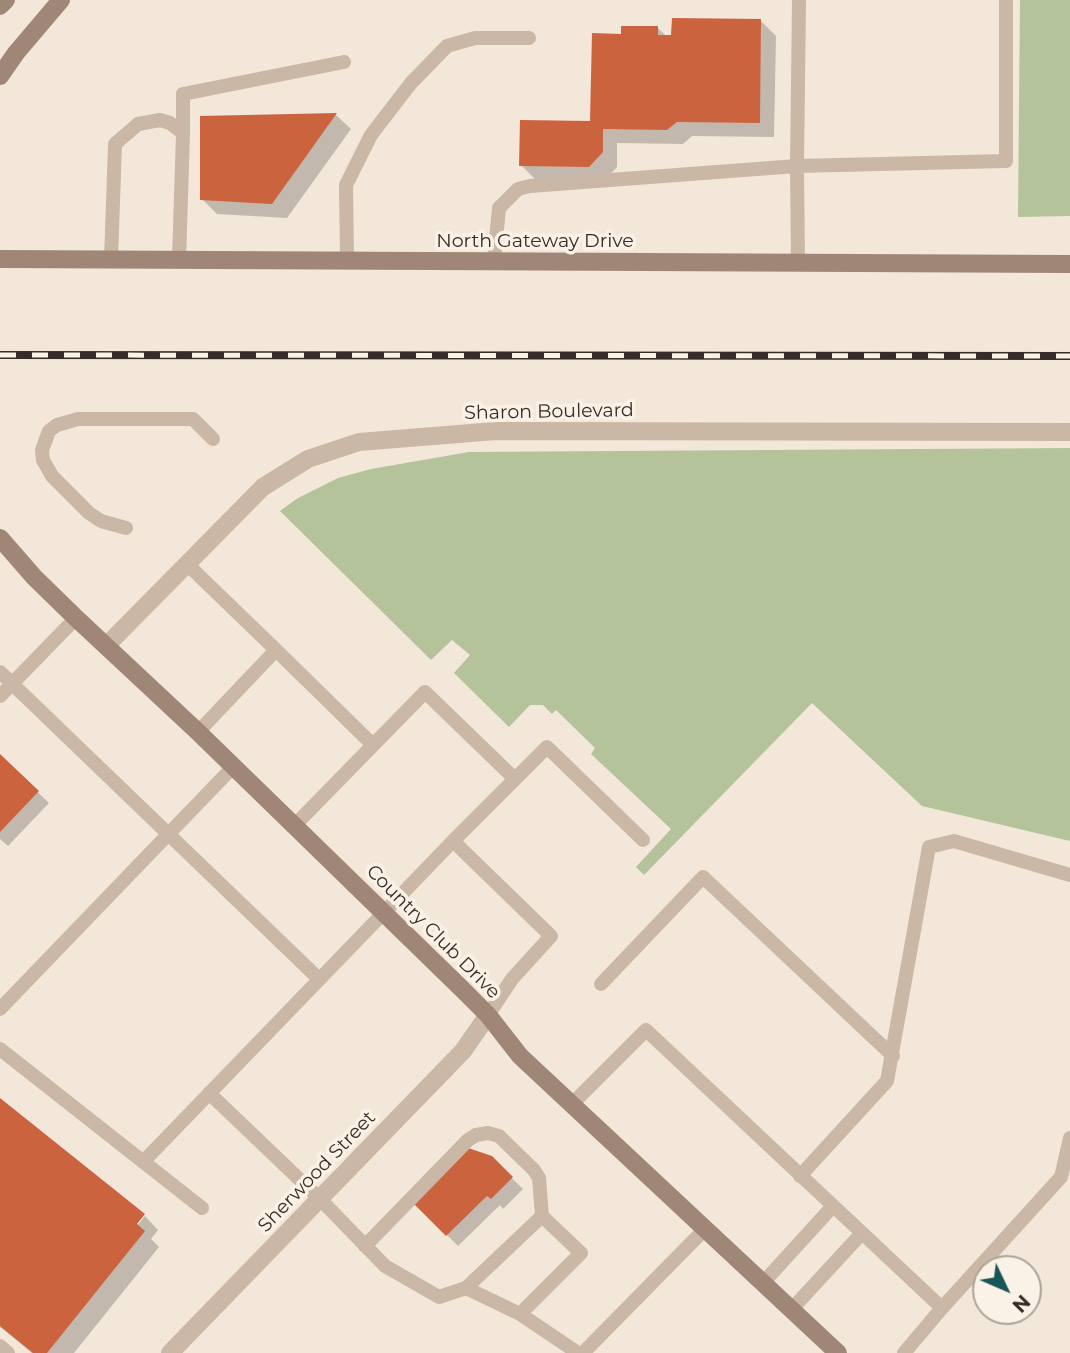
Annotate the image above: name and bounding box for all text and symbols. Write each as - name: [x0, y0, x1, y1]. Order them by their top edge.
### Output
- street label: North Gateway Drive: [436, 230, 634, 252]
- street label: Sharon Boulevard: [464, 399, 634, 425]
- street label: Country Club Drive: [361, 860, 505, 1004]
- street label: Sherwood Street: [253, 1107, 381, 1237]
- north arrow: [972, 1255, 1042, 1325]
- text: N: [1007, 1290, 1035, 1317]

